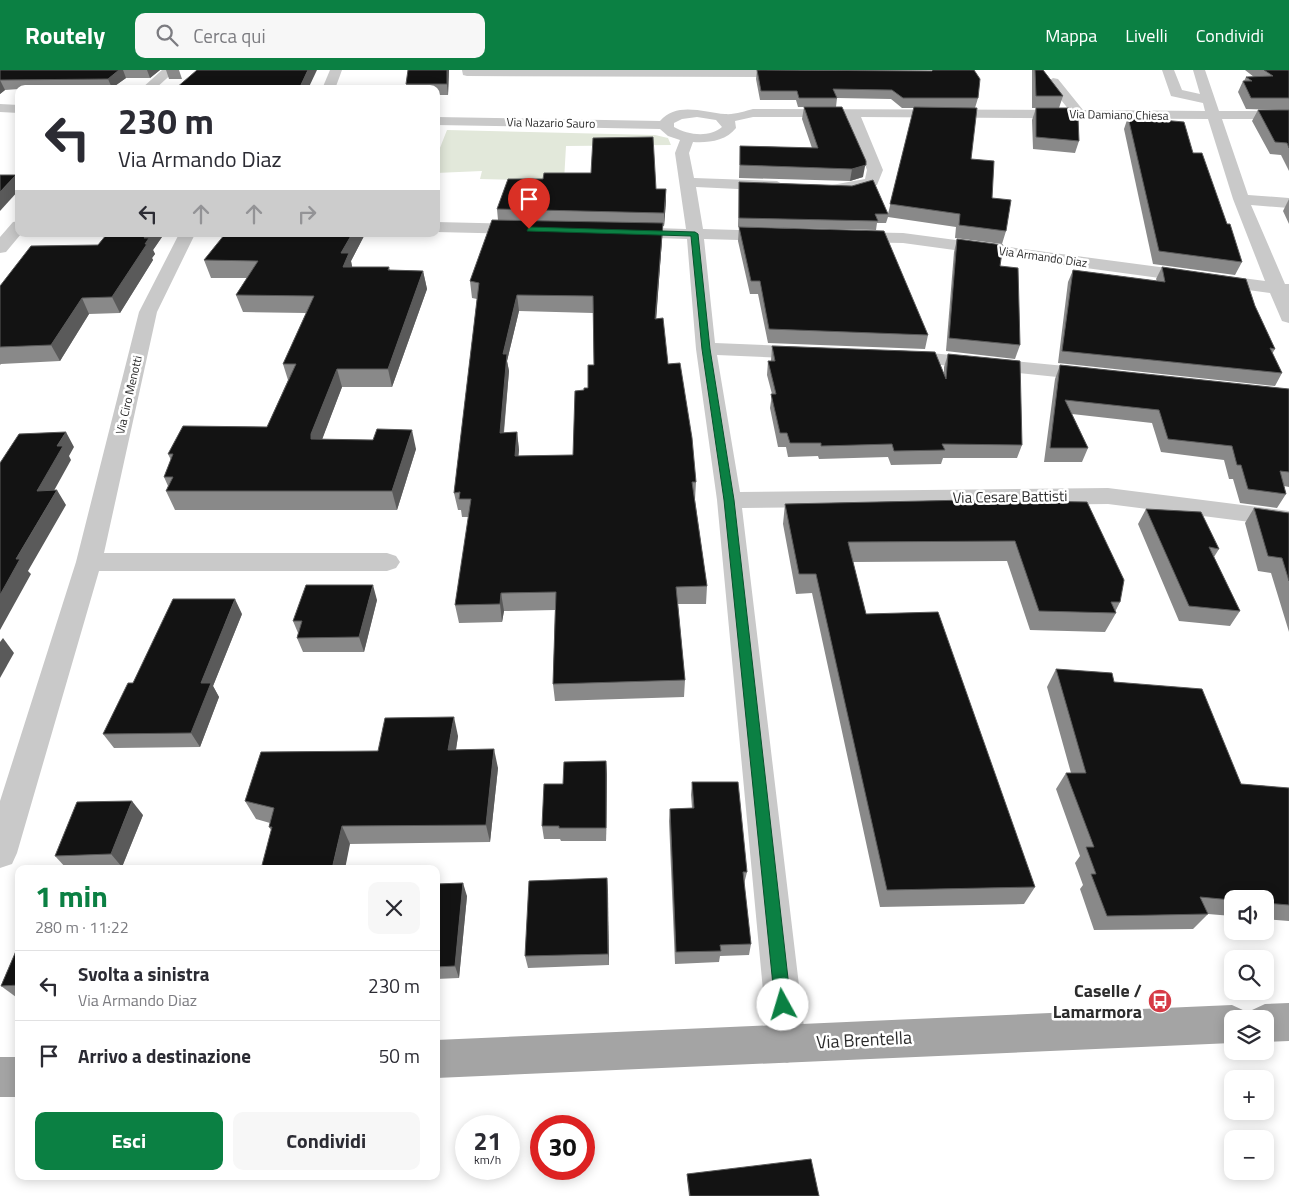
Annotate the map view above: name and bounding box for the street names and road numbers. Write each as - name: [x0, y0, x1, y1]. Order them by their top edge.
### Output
- street label: Via Damiano Chiesa: [1069, 104, 1169, 125]
- street label: Via Nazario Sauro: [506, 112, 596, 133]
- street label: Via Armando Diaz: [998, 241, 1089, 272]
- street label: Via Ciro Menotti: [110, 354, 147, 436]
- street label: Via Cesare Battisti: [952, 484, 1068, 509]
- street label: Via Brentella: [815, 1024, 913, 1055]

